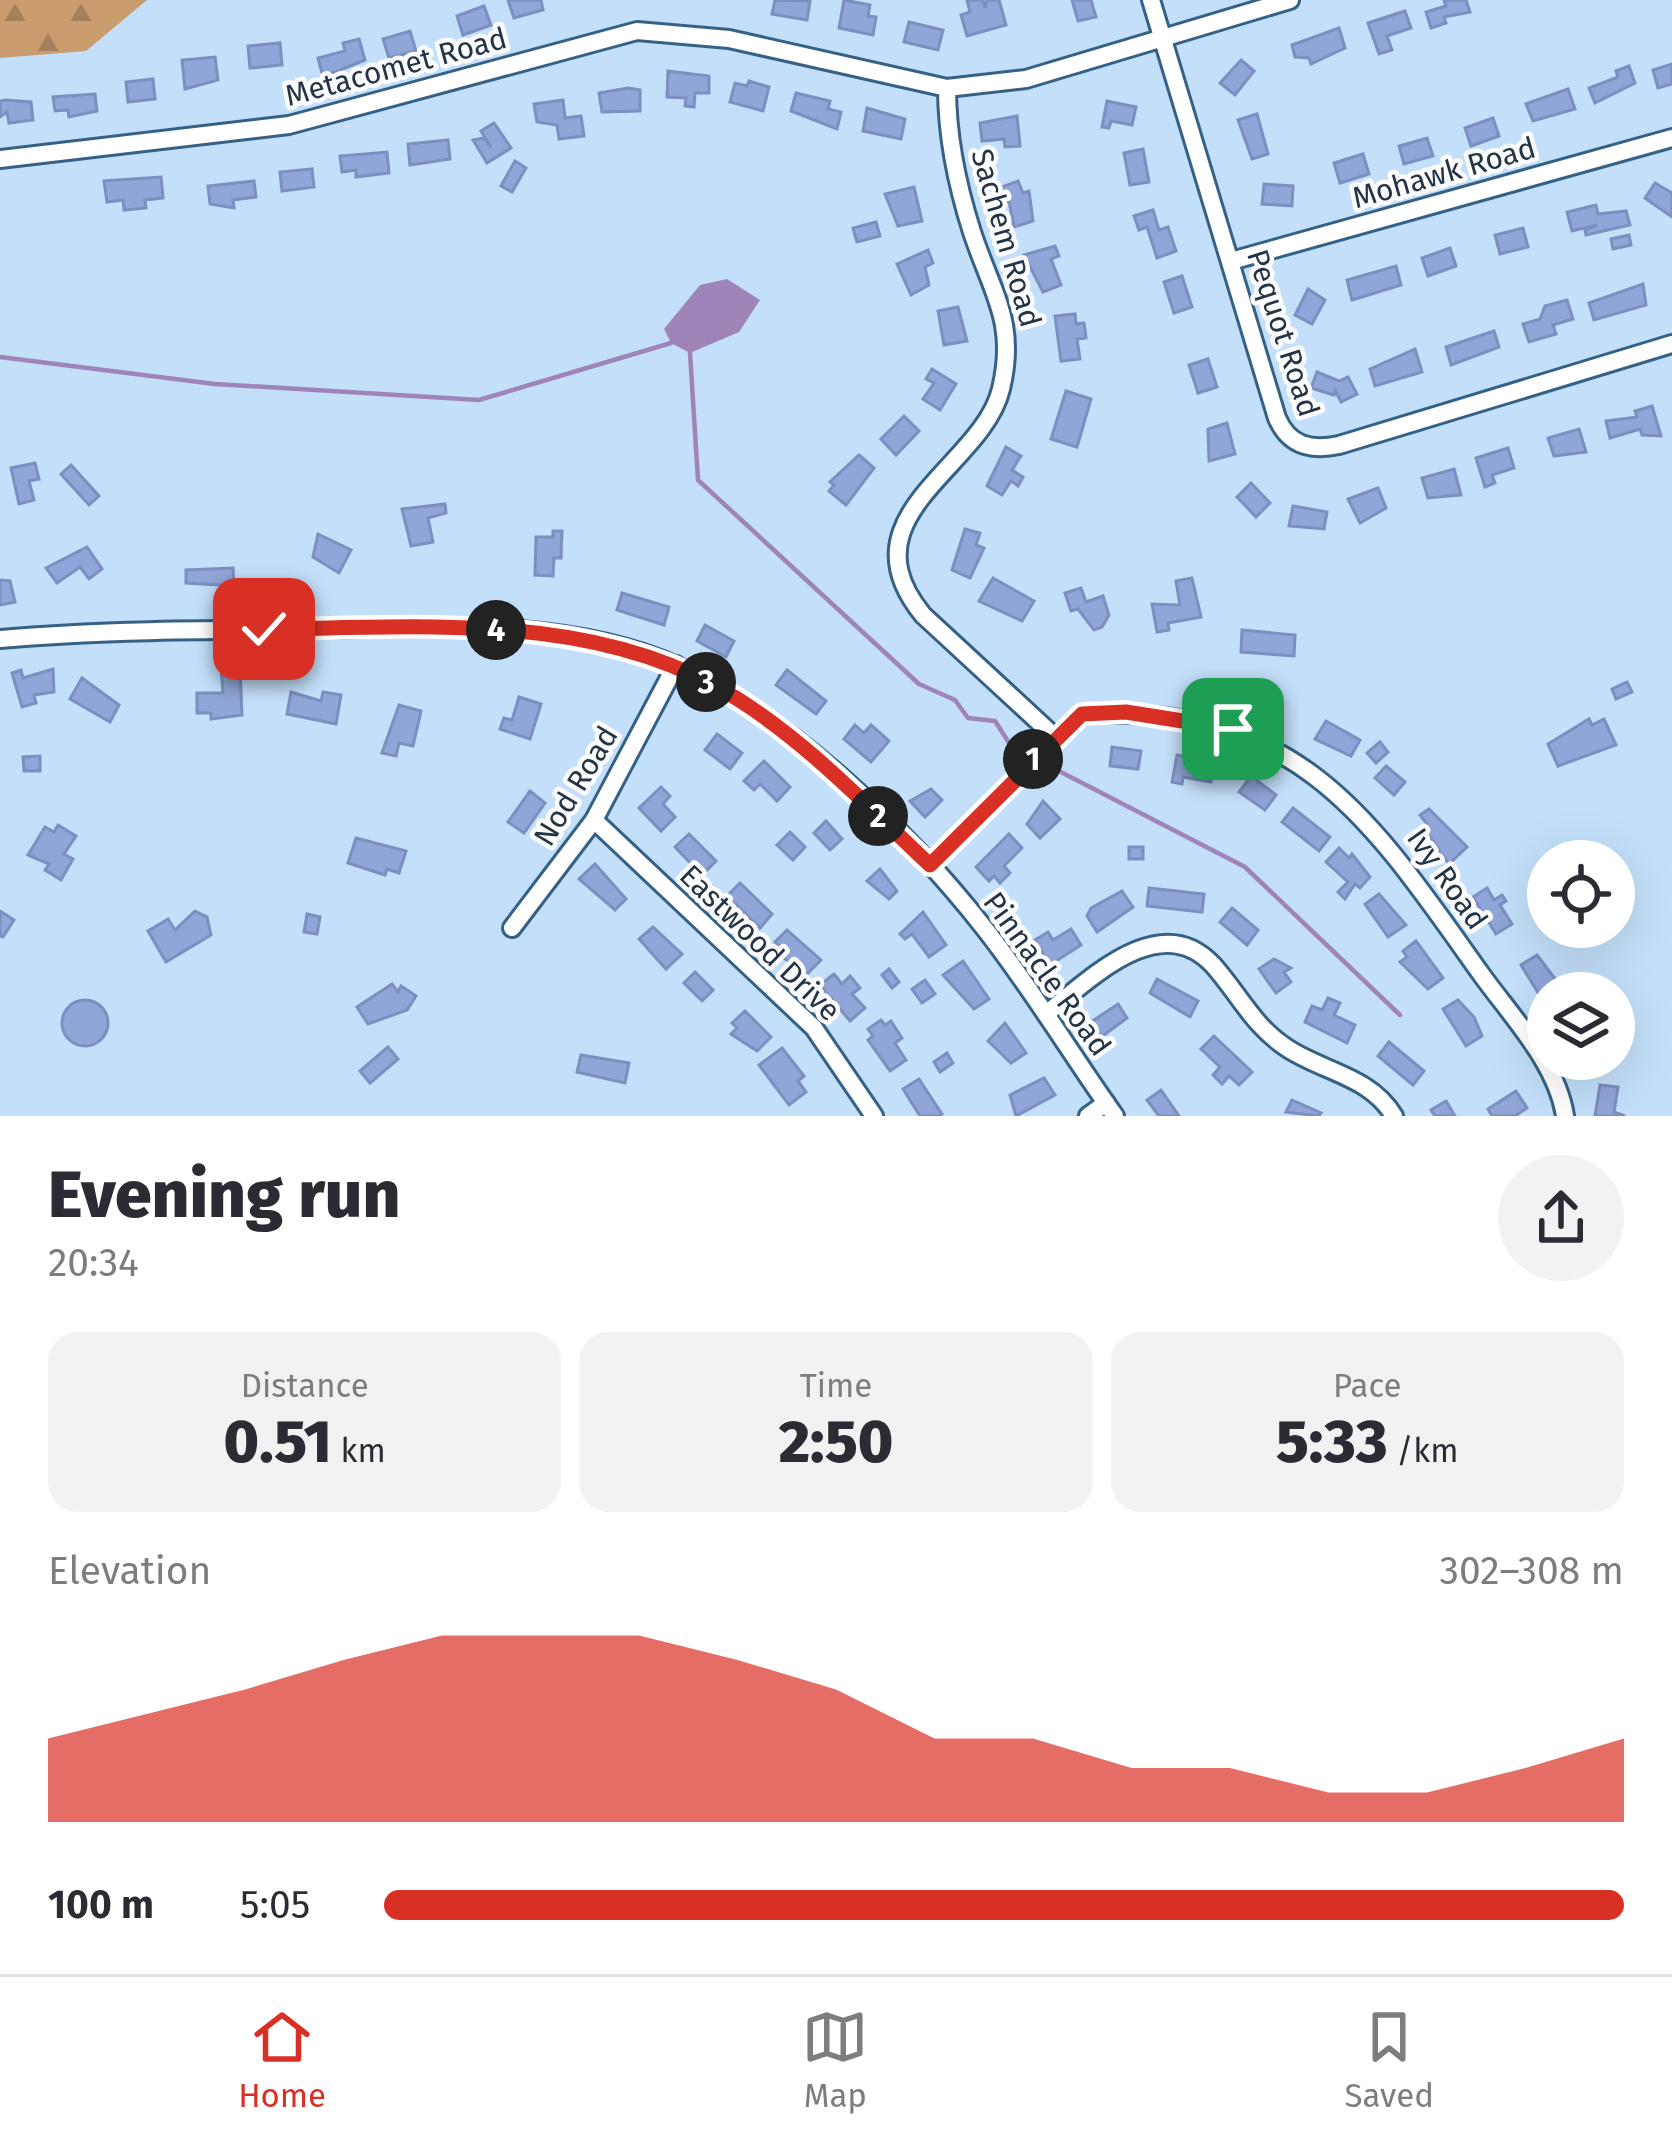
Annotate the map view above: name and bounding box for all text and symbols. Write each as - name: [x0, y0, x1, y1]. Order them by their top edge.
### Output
- street label: Metacomet Road: [281, 20, 511, 114]
- street label: Mohawk Road: [1348, 130, 1540, 216]
- street label: Sachem Road: [963, 145, 1049, 331]
- street label: Pequot Road: [1239, 245, 1327, 421]
- pin: [213, 578, 315, 680]
- icon: check: [231, 596, 297, 662]
- pin: 4: [466, 600, 526, 660]
- text: 4: [487, 610, 505, 650]
- pin: 3: [676, 652, 736, 712]
- text: 3: [697, 662, 715, 702]
- pin: [1182, 678, 1284, 780]
- icon: arrive: [1200, 696, 1266, 762]
- street label: Nod Road: [526, 720, 626, 852]
- pin: 1: [1003, 729, 1063, 789]
- text: 1: [1025, 739, 1041, 779]
- pin: 2: [848, 786, 908, 846]
- text: 2: [869, 796, 887, 836]
- street label: Ivy Road: [1399, 821, 1495, 937]
- map controls: [1527, 840, 1635, 1080]
- button: locate: [1527, 840, 1635, 948]
- street label: Eastwood Drive: [672, 857, 848, 1029]
- street label: Pinnacle Road: [975, 885, 1119, 1063]
- button: layers: [1527, 972, 1635, 1080]
- text: Evening run: [48, 1155, 400, 1234]
- button: share: [1498, 1155, 1624, 1281]
- text: 20:34: [48, 1240, 139, 1286]
- text: Distance: [241, 1366, 369, 1406]
- text: Time: [800, 1366, 872, 1406]
- text: Pace: [1333, 1366, 1402, 1406]
- text: 0.51: [224, 1406, 332, 1478]
- text: 2:50: [779, 1406, 893, 1478]
- text: 5:33: [1276, 1406, 1387, 1478]
- text: km: [332, 1431, 386, 1471]
- text: /km: [1387, 1431, 1459, 1471]
- text: Elevation: [48, 1548, 211, 1594]
- text: 302–308 m: [1440, 1548, 1624, 1594]
- text: 100 m: [48, 1882, 154, 1928]
- text: 5:05: [240, 1882, 310, 1928]
- tab: Home: [238, 2004, 326, 2116]
- tab: Map: [802, 2004, 868, 2116]
- tab: Saved: [1345, 2004, 1434, 2116]

